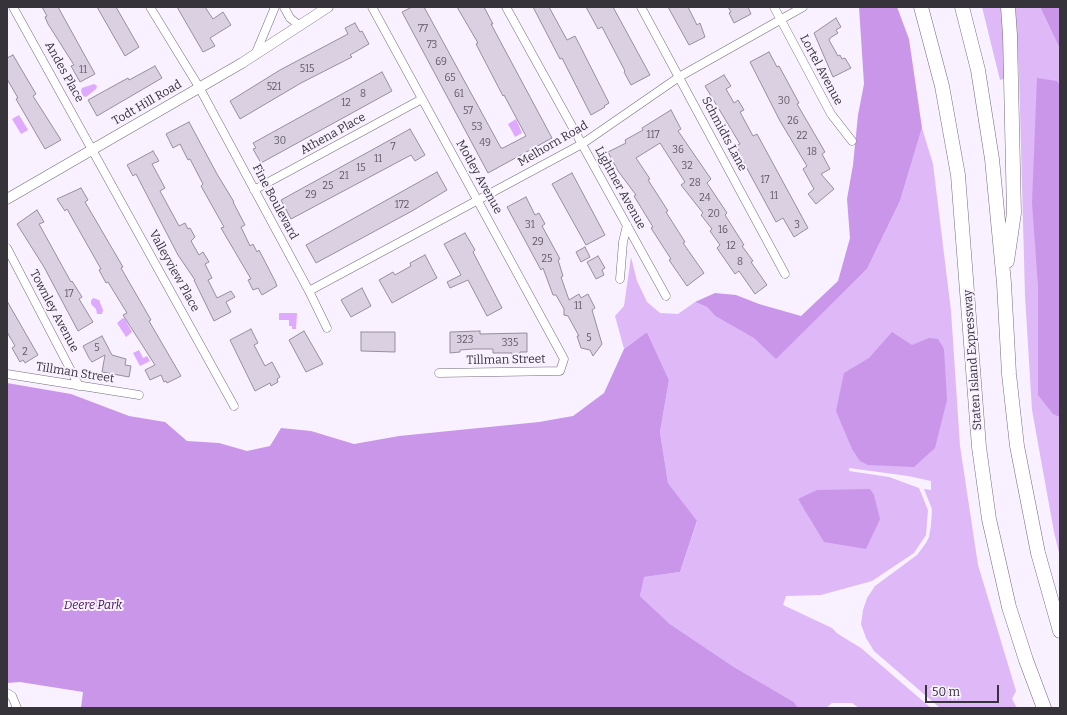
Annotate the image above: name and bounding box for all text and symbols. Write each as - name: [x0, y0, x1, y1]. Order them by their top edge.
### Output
- house number: 77: [418, 23, 428, 35]
- street label: Lortel Avenue: [796, 32, 846, 108]
- street label: Andes Place: [41, 39, 87, 105]
- house number: 73: [427, 39, 437, 51]
- house number: 69: [435, 56, 447, 68]
- house number: 515: [300, 63, 314, 75]
- house number: 11: [79, 64, 87, 76]
- house number: 65: [444, 72, 456, 84]
- street label: Todt Hill Road: [110, 77, 184, 129]
- house number: 521: [267, 81, 281, 93]
- house number: 8: [360, 88, 366, 100]
- house number: 61: [454, 88, 464, 100]
- street label: Schmidts Lane: [698, 94, 750, 174]
- house number: 30: [778, 95, 790, 107]
- house number: 12: [341, 97, 351, 109]
- house number: 57: [463, 105, 473, 117]
- street label: Athena Place: [298, 110, 368, 158]
- house number: 26: [787, 115, 799, 127]
- street label: Melhorn Road: [516, 118, 590, 170]
- house number: 53: [472, 121, 482, 133]
- house number: 117: [646, 129, 660, 141]
- house number: 22: [797, 130, 807, 142]
- house number: 30: [274, 135, 286, 147]
- house number: 49: [479, 137, 491, 149]
- street label: Motley Avenue: [453, 138, 505, 216]
- house number: 7: [390, 141, 396, 153]
- street label: Lightner Avenue: [591, 144, 649, 232]
- house number: 36: [672, 144, 684, 156]
- house number: 18: [807, 146, 817, 158]
- house number: 11: [374, 153, 382, 165]
- house number: 32: [681, 160, 693, 172]
- street label: Fine Boulevard: [249, 162, 301, 242]
- house number: 15: [356, 162, 366, 174]
- house number: 21: [339, 170, 349, 182]
- house number: 17: [761, 174, 769, 186]
- house number: 28: [689, 177, 701, 189]
- house number: 25: [323, 180, 333, 192]
- house number: 29: [305, 189, 317, 201]
- house number: 11: [770, 190, 778, 202]
- house number: 24: [699, 192, 711, 204]
- house number: 172: [395, 199, 409, 211]
- house number: 20: [708, 208, 720, 220]
- house number: 31: [525, 219, 535, 231]
- house number: 3: [794, 219, 800, 231]
- house number: 16: [718, 224, 728, 236]
- street label: Valleyview Place: [146, 228, 202, 314]
- house number: 29: [532, 236, 544, 248]
- house number: 12: [726, 240, 736, 252]
- house number: 25: [542, 253, 552, 265]
- house number: 8: [737, 256, 743, 268]
- street label: Townley Avenue: [26, 267, 82, 355]
- house number: 17: [65, 288, 73, 300]
- street label: Staten Island Expressway: [961, 289, 985, 431]
- house number: 11: [574, 300, 582, 312]
- house number: 5: [586, 332, 592, 344]
- house number: 323: [457, 334, 473, 346]
- house number: 335: [502, 337, 518, 349]
- house number: 5: [94, 342, 100, 354]
- house number: 2: [22, 346, 28, 358]
- street label: Tillman Street: [466, 352, 546, 368]
- street label: Tillman Street: [35, 360, 115, 386]
- park label: Deere Park: [64, 599, 122, 613]
- scale bar: [927, 677, 1001, 703]
- text: 50 m: [932, 685, 960, 699]

